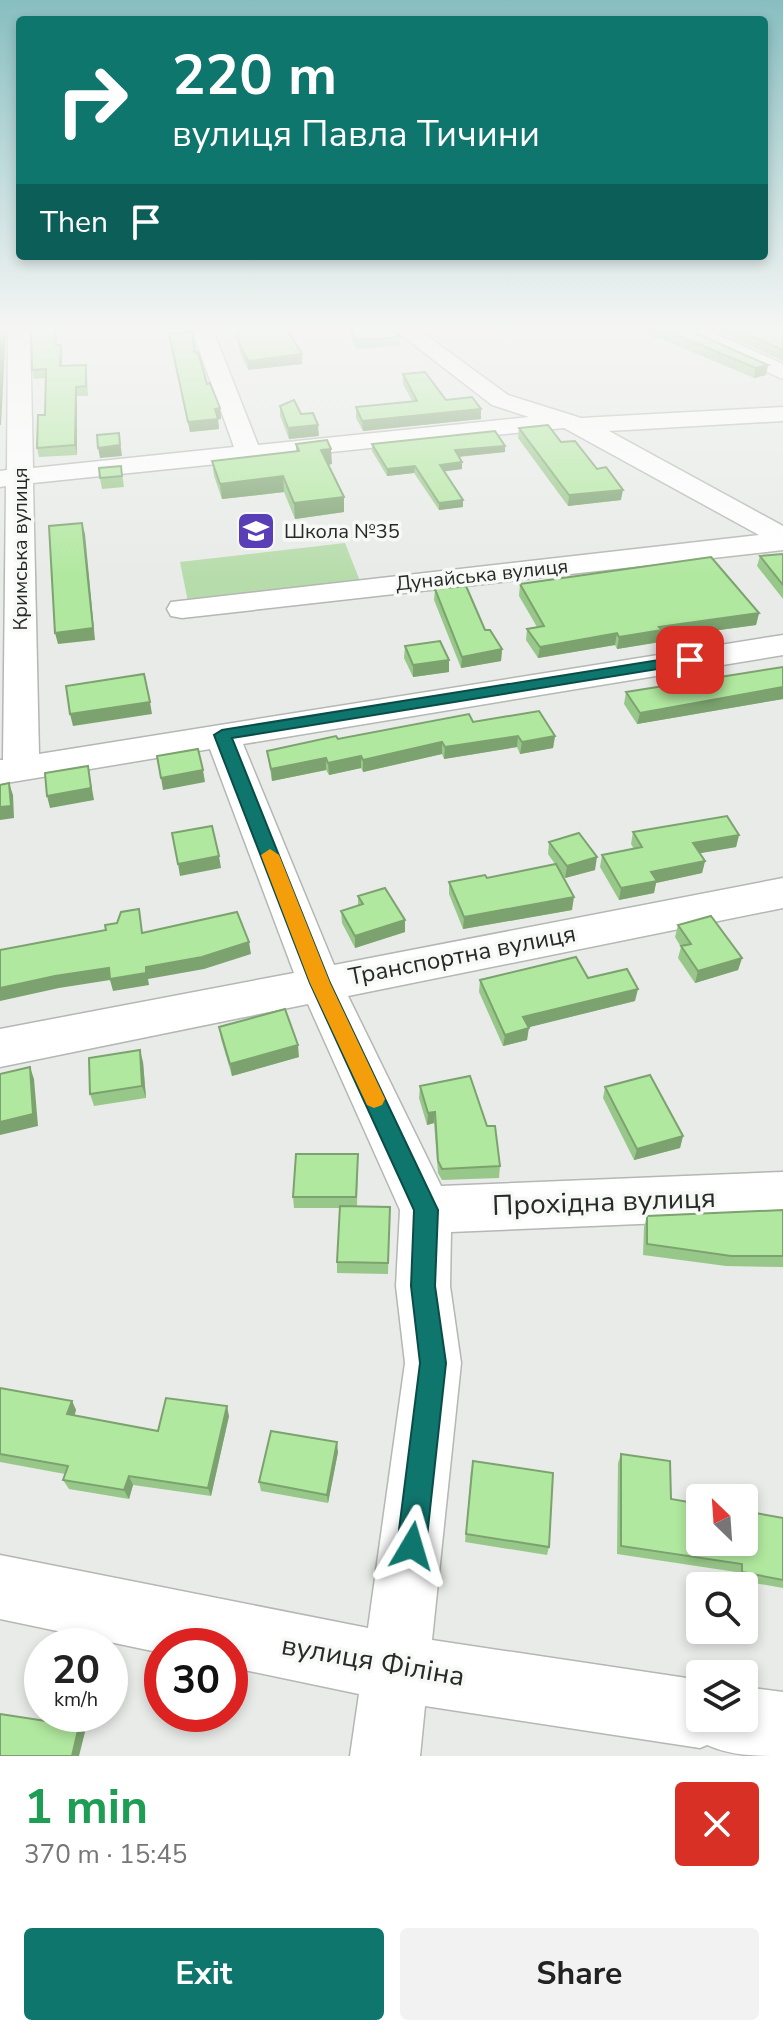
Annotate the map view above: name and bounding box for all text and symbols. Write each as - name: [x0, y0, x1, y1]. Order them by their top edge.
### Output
- text: 220 m: [172, 37, 337, 114]
- icon: right: [40, 48, 144, 152]
- text: вулиця Павла Тичини: [172, 110, 540, 159]
- icon: arrive: [124, 200, 168, 244]
- text: Then: [40, 202, 108, 243]
- street label: Кримська вулиця: [7, 468, 34, 630]
- school or university icon: Школа №35: [235, 510, 277, 552]
- place label: Школа №35: [284, 518, 400, 545]
- street label: Дунайська вулиця: [394, 553, 570, 597]
- pin: [656, 626, 724, 694]
- icon: arrive: [668, 638, 712, 682]
- street label: Транспортна вулиця: [346, 917, 578, 993]
- street label: Прохідна вулиця: [491, 1179, 717, 1225]
- north arrow: [686, 1484, 758, 1556]
- map controls: [686, 1484, 758, 1732]
- position arrow: [370, 1504, 454, 1588]
- button: search: [686, 1572, 758, 1644]
- street label: вулиця Філіна: [278, 1626, 468, 1696]
- speed limit sign: 30: [144, 1628, 248, 1732]
- text: 20: [52, 1643, 100, 1697]
- button: layers: [686, 1660, 758, 1732]
- text: km/h: [54, 1686, 98, 1713]
- text: 1 min: [24, 1774, 148, 1840]
- button: close: [675, 1782, 759, 1866]
- text: 370 m · 15:45: [24, 1837, 187, 1872]
- button: Exit: [24, 1928, 384, 2020]
- button: Share: [400, 1928, 759, 2020]

